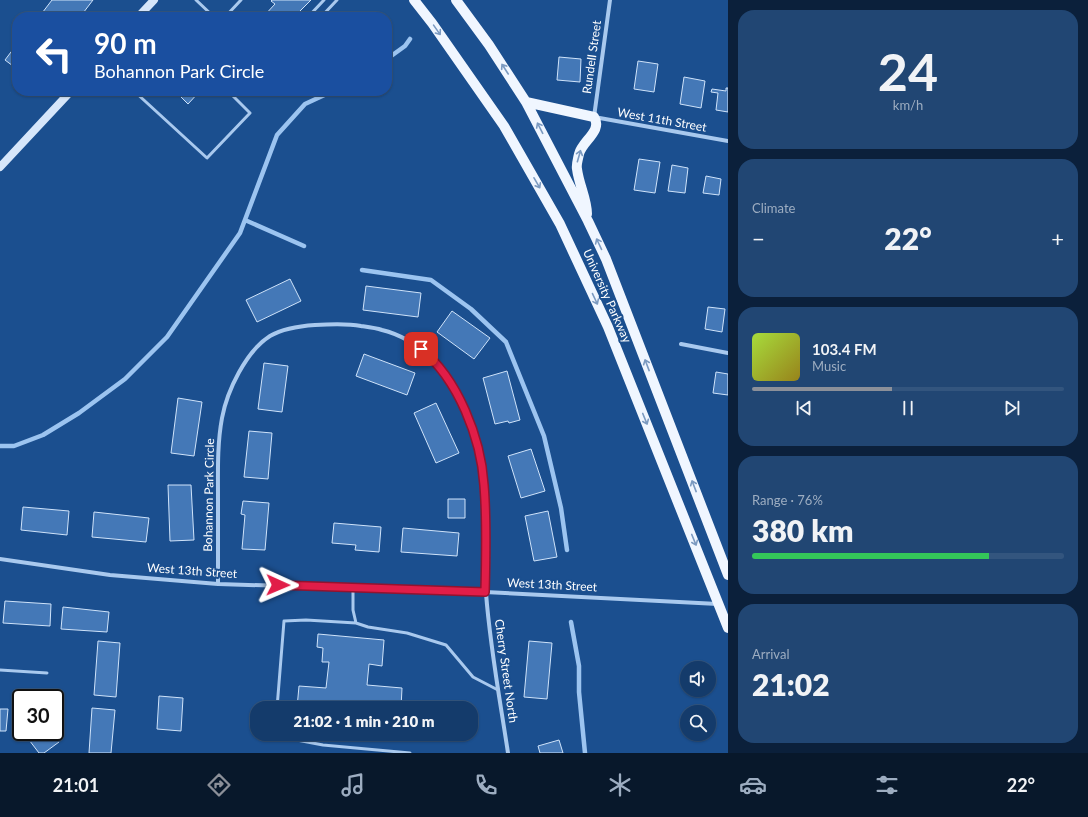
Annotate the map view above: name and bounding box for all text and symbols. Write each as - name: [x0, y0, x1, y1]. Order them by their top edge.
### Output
- street label: Rundell Street: [579, 19, 604, 95]
- one-way arrow: [433, 25, 441, 36]
- text: 90 m: [94, 26, 157, 60]
- icon: left: [28, 28, 80, 80]
- text: 24: [878, 40, 938, 102]
- text: Bohannon Park Circle: [94, 60, 264, 82]
- one-way arrow: [501, 64, 509, 75]
- text: km/h: [893, 97, 923, 113]
- street label: West 11th Street: [616, 104, 709, 135]
- one-way arrow: [536, 122, 543, 134]
- one-way arrow: [576, 149, 584, 162]
- one-way arrow: [533, 177, 541, 189]
- text: Climate: [752, 200, 795, 216]
- text: 22°: [884, 220, 932, 256]
- text: −: [752, 225, 765, 252]
- text: +: [1051, 225, 1064, 252]
- one-way arrow: [595, 239, 602, 251]
- street label: University Parkway: [580, 247, 635, 346]
- one-way arrow: [592, 293, 599, 305]
- pin: [404, 332, 438, 366]
- icon: arrive: [410, 338, 432, 360]
- text: 103.4 FM: [812, 340, 877, 358]
- text: Music: [812, 358, 846, 374]
- one-way arrow: [642, 359, 650, 371]
- icon: previous: [793, 397, 815, 419]
- icon: pause: [897, 397, 919, 419]
- icon: next: [1001, 397, 1023, 419]
- one-way arrow: [642, 413, 649, 425]
- street label: Bohannon Park Circle: [200, 438, 217, 552]
- one-way arrow: [689, 481, 697, 493]
- text: Range · 76%: [752, 492, 823, 508]
- text: 380 km: [752, 512, 853, 548]
- one-way arrow: [690, 533, 698, 545]
- street label: West 13th Street: [146, 560, 238, 581]
- position arrow: [257, 564, 299, 606]
- street label: West 13th Street: [507, 575, 598, 594]
- street label: Cherry Street North: [492, 618, 521, 724]
- text: Arrival: [752, 646, 789, 662]
- map controls: [680, 661, 716, 741]
- button: sound: [680, 661, 716, 697]
- text: 21:02: [752, 666, 830, 702]
- speed limit sign: 30: [12, 689, 64, 741]
- button: search: [680, 705, 716, 741]
- text: 21:02 · 1 min · 210 m: [293, 712, 435, 730]
- icon: directions: [205, 771, 233, 799]
- icon: music: [339, 771, 367, 799]
- icon: phone: [472, 771, 500, 799]
- icon: climate: [606, 771, 634, 799]
- icon: car: [739, 771, 767, 799]
- icon: filters: [873, 771, 901, 799]
- text: 21:01: [53, 774, 99, 796]
- text: 22°: [1007, 774, 1035, 796]

